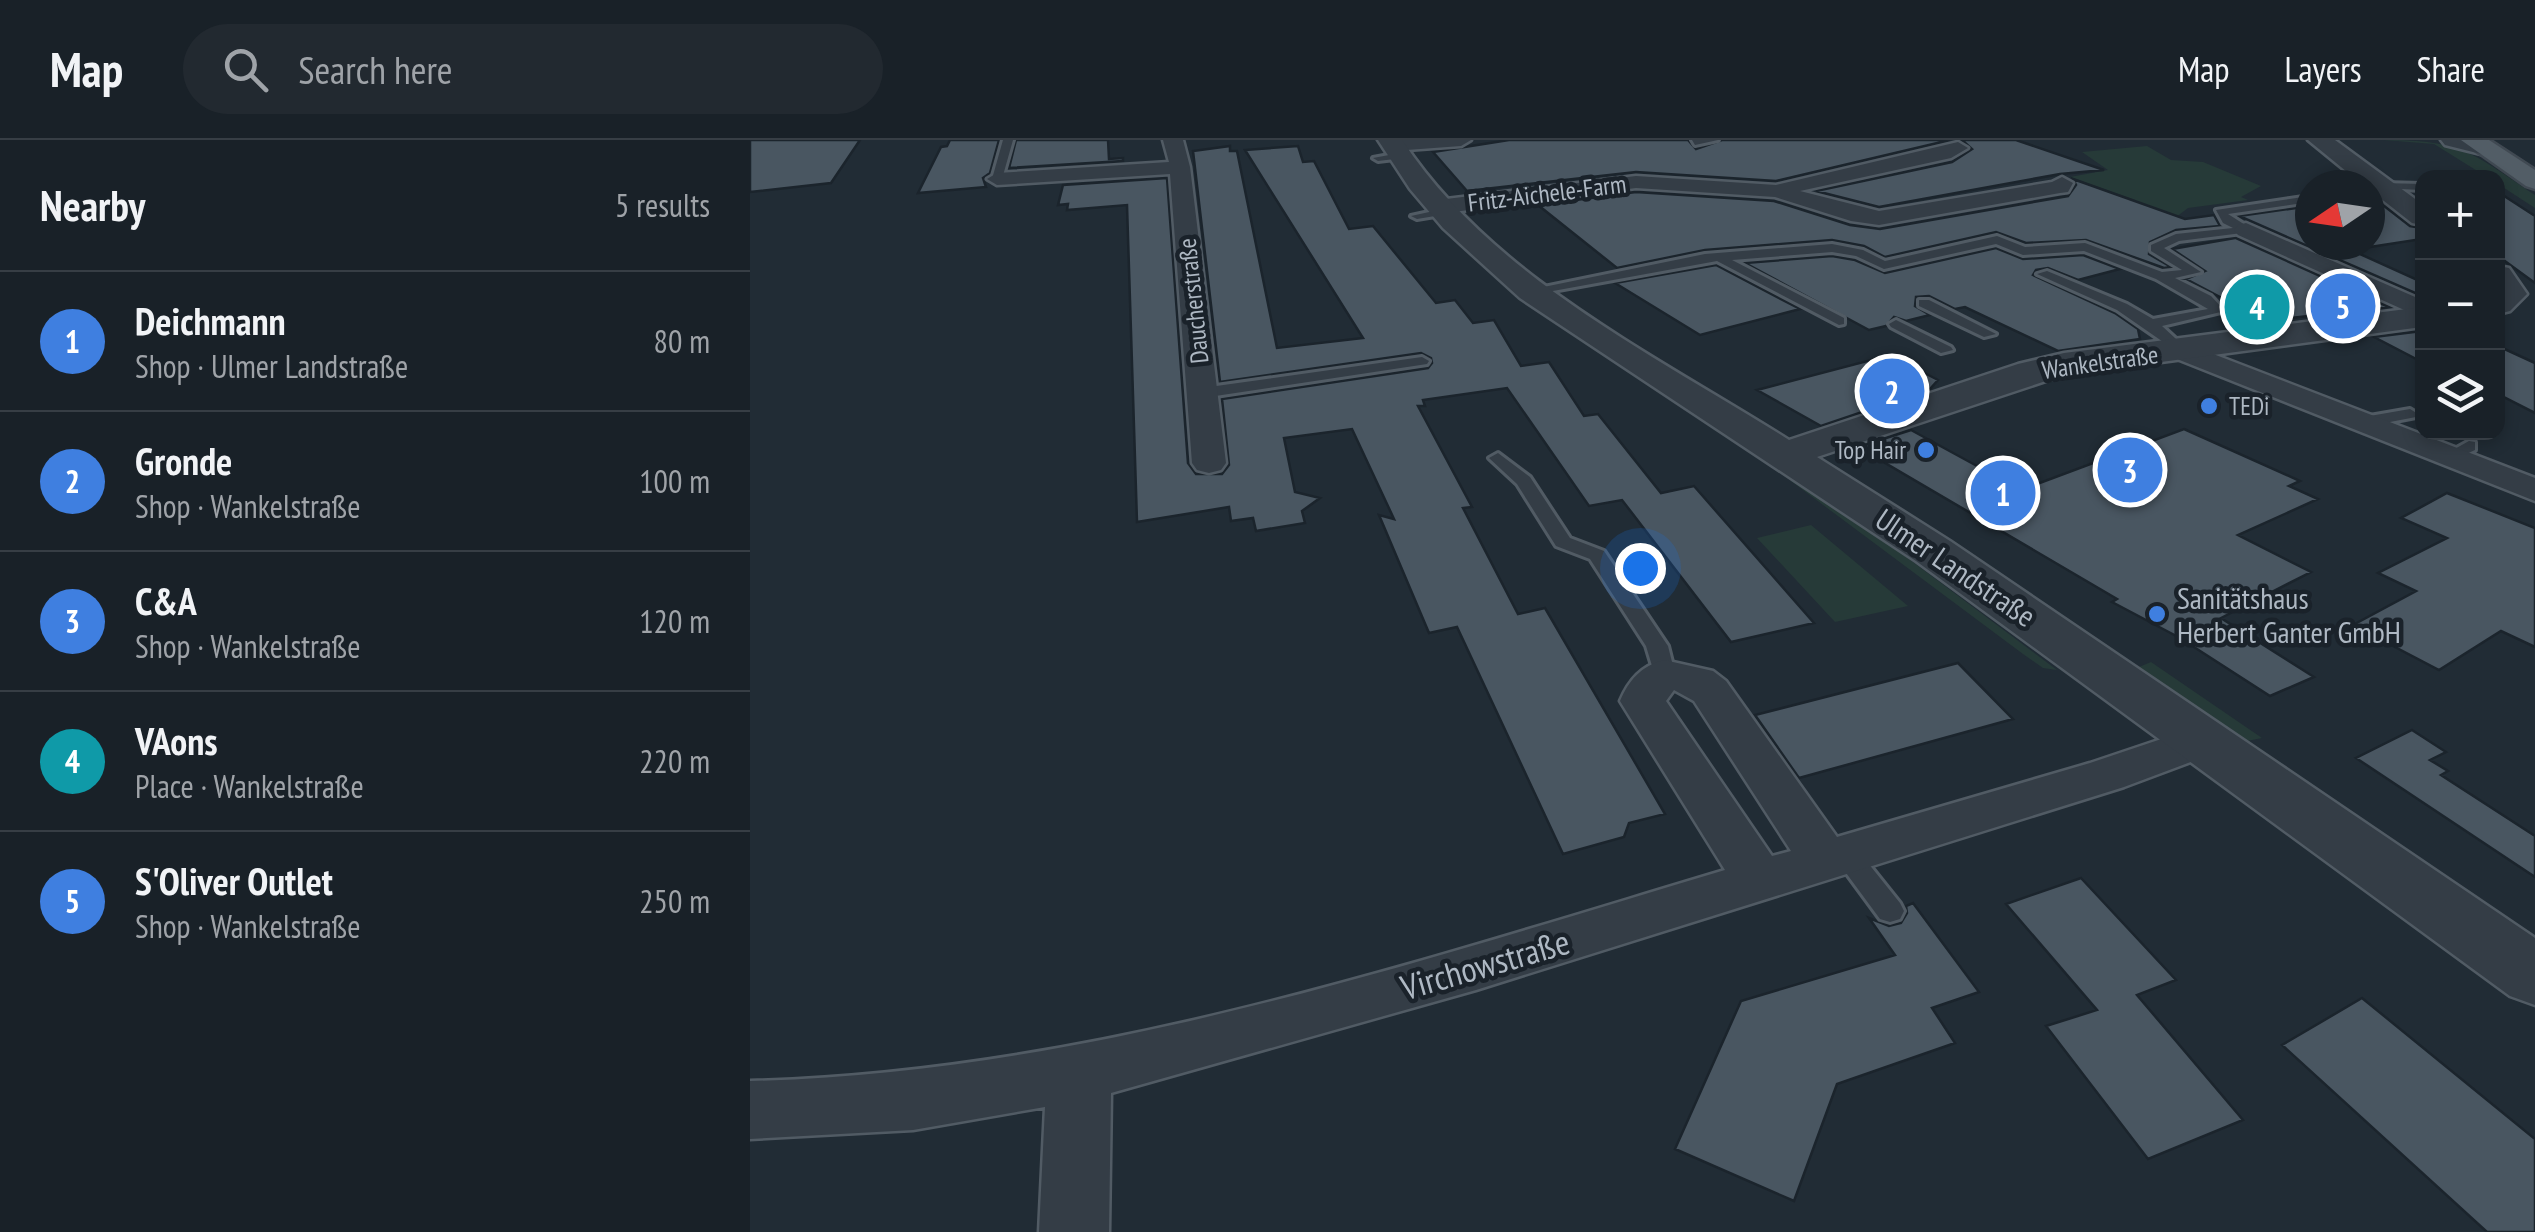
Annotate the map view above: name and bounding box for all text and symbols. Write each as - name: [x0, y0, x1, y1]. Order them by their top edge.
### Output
- search box: [183, 24, 883, 114]
- text: Map: [50, 38, 123, 100]
- icon: search: [218, 42, 273, 97]
- text: Search here: [298, 45, 453, 94]
- text: Map: [2178, 46, 2229, 92]
- text: Layers: [2284, 46, 2362, 92]
- text: Share: [2417, 46, 2485, 92]
- street label: Fritz-Aichele-Farm: [1466, 167, 1628, 219]
- north arrow: [2295, 170, 2385, 260]
- map controls: [2415, 170, 2505, 440]
- button: +: [2415, 170, 2505, 260]
- text: Nearby: [40, 178, 145, 233]
- text: 5 results: [615, 184, 710, 226]
- street label: Daucherstraße: [1171, 237, 1215, 365]
- button: −: [2415, 260, 2505, 350]
- pin: 5: [2310, 268, 2376, 344]
- pin: 4: [2224, 270, 2290, 344]
- text: Deichmann: [135, 296, 286, 345]
- text: 1: [65, 320, 80, 362]
- text: 80 m: [654, 320, 710, 362]
- street label: Wankelstraße: [2040, 338, 2160, 386]
- text: Shop · Ulmer Landstraße: [135, 345, 408, 387]
- button: layers: [2415, 350, 2505, 440]
- pin: 2: [1860, 354, 1924, 428]
- place label: TEDi: [2229, 390, 2269, 422]
- marker: TEDi: [2198, 395, 2220, 417]
- pin: 3: [2098, 432, 2162, 508]
- place label: Top Hair: [1835, 434, 1906, 466]
- text: Gronde: [135, 436, 232, 485]
- marker: Top Hair: [1915, 439, 1937, 461]
- pin: 1: [1970, 456, 2036, 530]
- text: 2: [65, 460, 80, 502]
- text: 100 m: [639, 460, 710, 502]
- text: Shop · Wankelstraße: [135, 485, 360, 527]
- street label: Ulmer Landstraße: [1868, 499, 2044, 635]
- your location: [1615, 543, 1666, 594]
- text: C&A: [135, 576, 197, 625]
- place label: Sanitätshaus Herbert Ganter GmbH: [2177, 578, 2401, 651]
- text: 3: [65, 600, 80, 642]
- text: 120 m: [639, 600, 710, 642]
- marker: Sanitätshaus Herbert Ganter GmbH: [2146, 603, 2168, 625]
- text: Shop · Wankelstraße: [135, 625, 360, 667]
- text: VAons: [135, 716, 218, 765]
- text: 4: [65, 740, 80, 782]
- text: 220 m: [639, 740, 710, 782]
- text: Place · Wankelstraße: [135, 765, 364, 807]
- text: S'Oliver Outlet: [135, 856, 333, 905]
- text: 5: [65, 880, 80, 922]
- text: 250 m: [639, 880, 710, 922]
- text: Shop · Wankelstraße: [135, 905, 360, 947]
- street label: Virchowstraße: [1394, 918, 1575, 1010]

